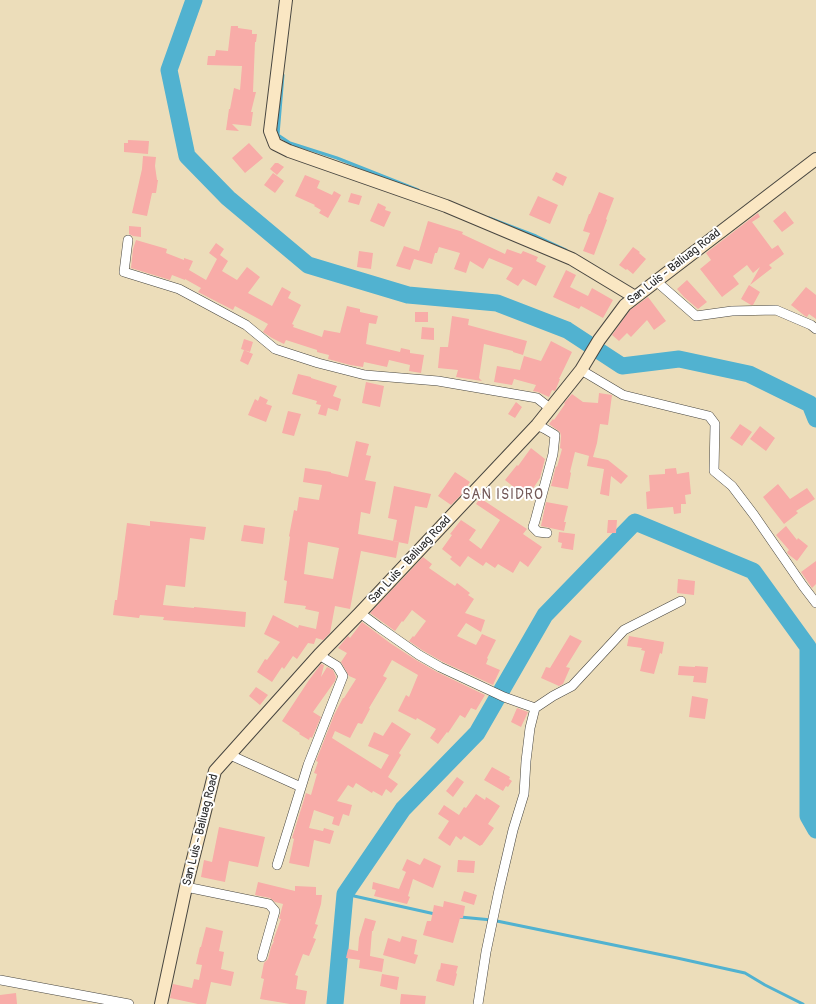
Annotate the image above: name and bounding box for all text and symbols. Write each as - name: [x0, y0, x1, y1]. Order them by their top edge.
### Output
- street label: San Luis - Baliuag Road: [624, 226, 724, 308]
- district label: SAN ISIDRO: [462, 487, 544, 503]
- street label: San Luis - Baliuag Road: [366, 513, 454, 607]
- street label: San Luis - Baliuag Road: [180, 773, 222, 887]

